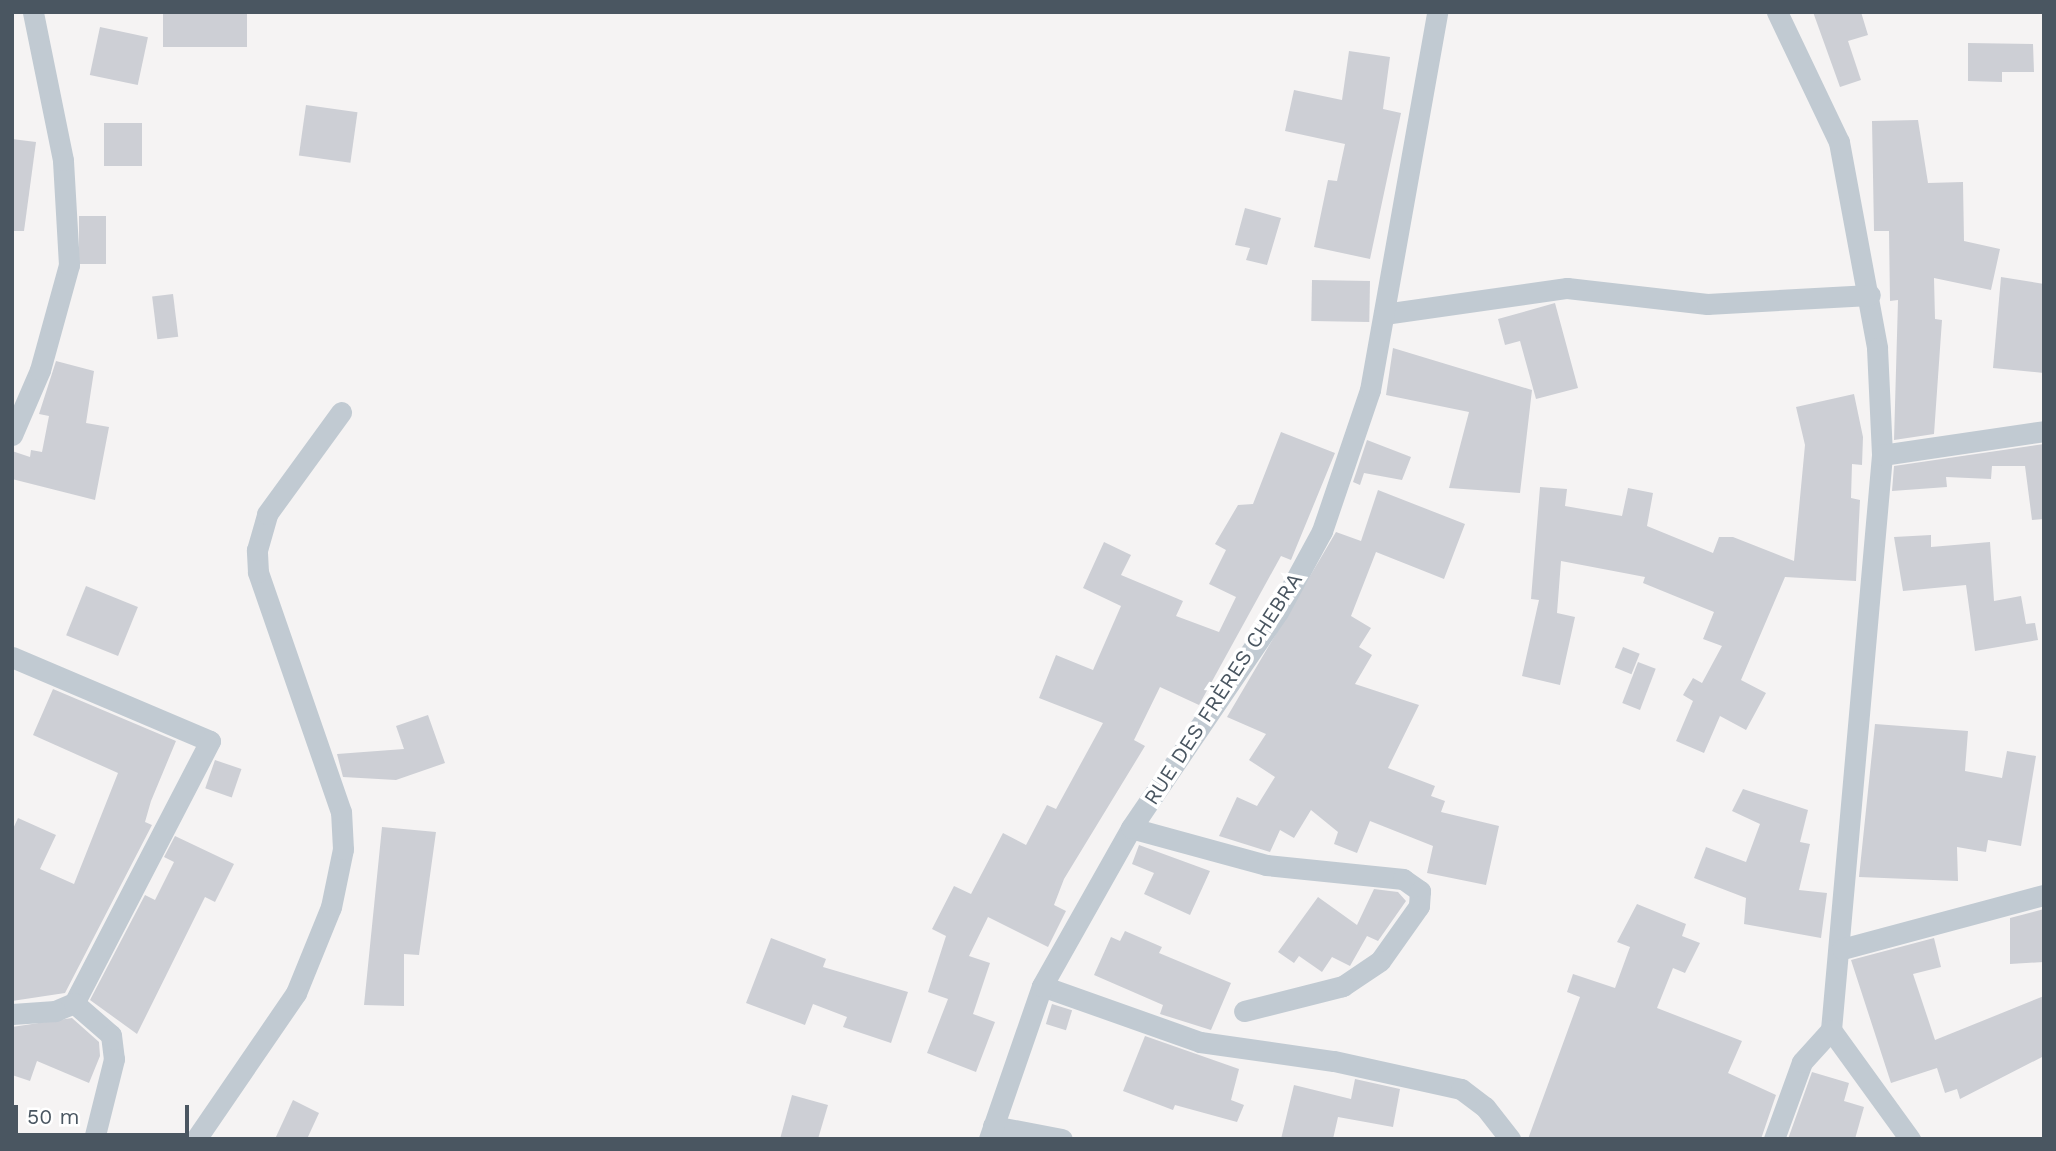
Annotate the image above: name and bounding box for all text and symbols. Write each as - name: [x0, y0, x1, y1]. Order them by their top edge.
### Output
- street label: RUE DES FRÈRES CHEBRA: [1139, 568, 1307, 810]
- scale bar: [18, 1092, 192, 1136]
- text: 50 m: [27, 1104, 79, 1129]

